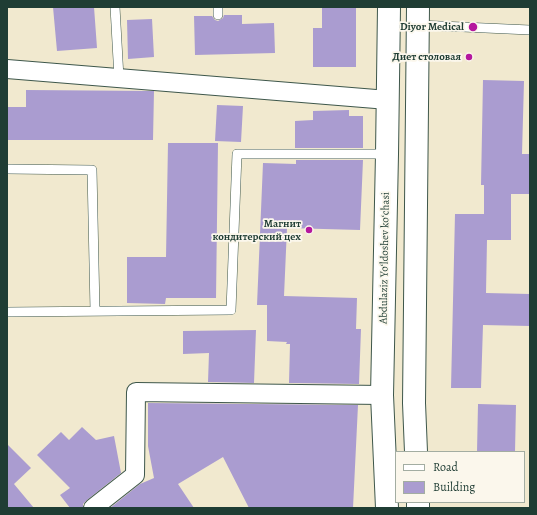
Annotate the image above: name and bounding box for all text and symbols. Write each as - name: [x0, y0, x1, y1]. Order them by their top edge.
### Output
- place label: Diyor Medical: [400, 20, 464, 34]
- marker: Diyor Medical: [467, 21, 479, 33]
- place label: Диет столовая: [392, 50, 461, 64]
- marker: Диет столовая: [464, 52, 474, 62]
- street label: Abdulaziz Yoʻldoshev koʻchasi: [377, 192, 393, 324]
- place label: Магнит кондитерский цех: [212, 217, 301, 243]
- marker: Магнит кондитерский цех: [304, 225, 314, 235]
- legend: [395, 451, 525, 503]
- text: Road: [433, 459, 458, 475]
- text: Building: [433, 479, 475, 495]

